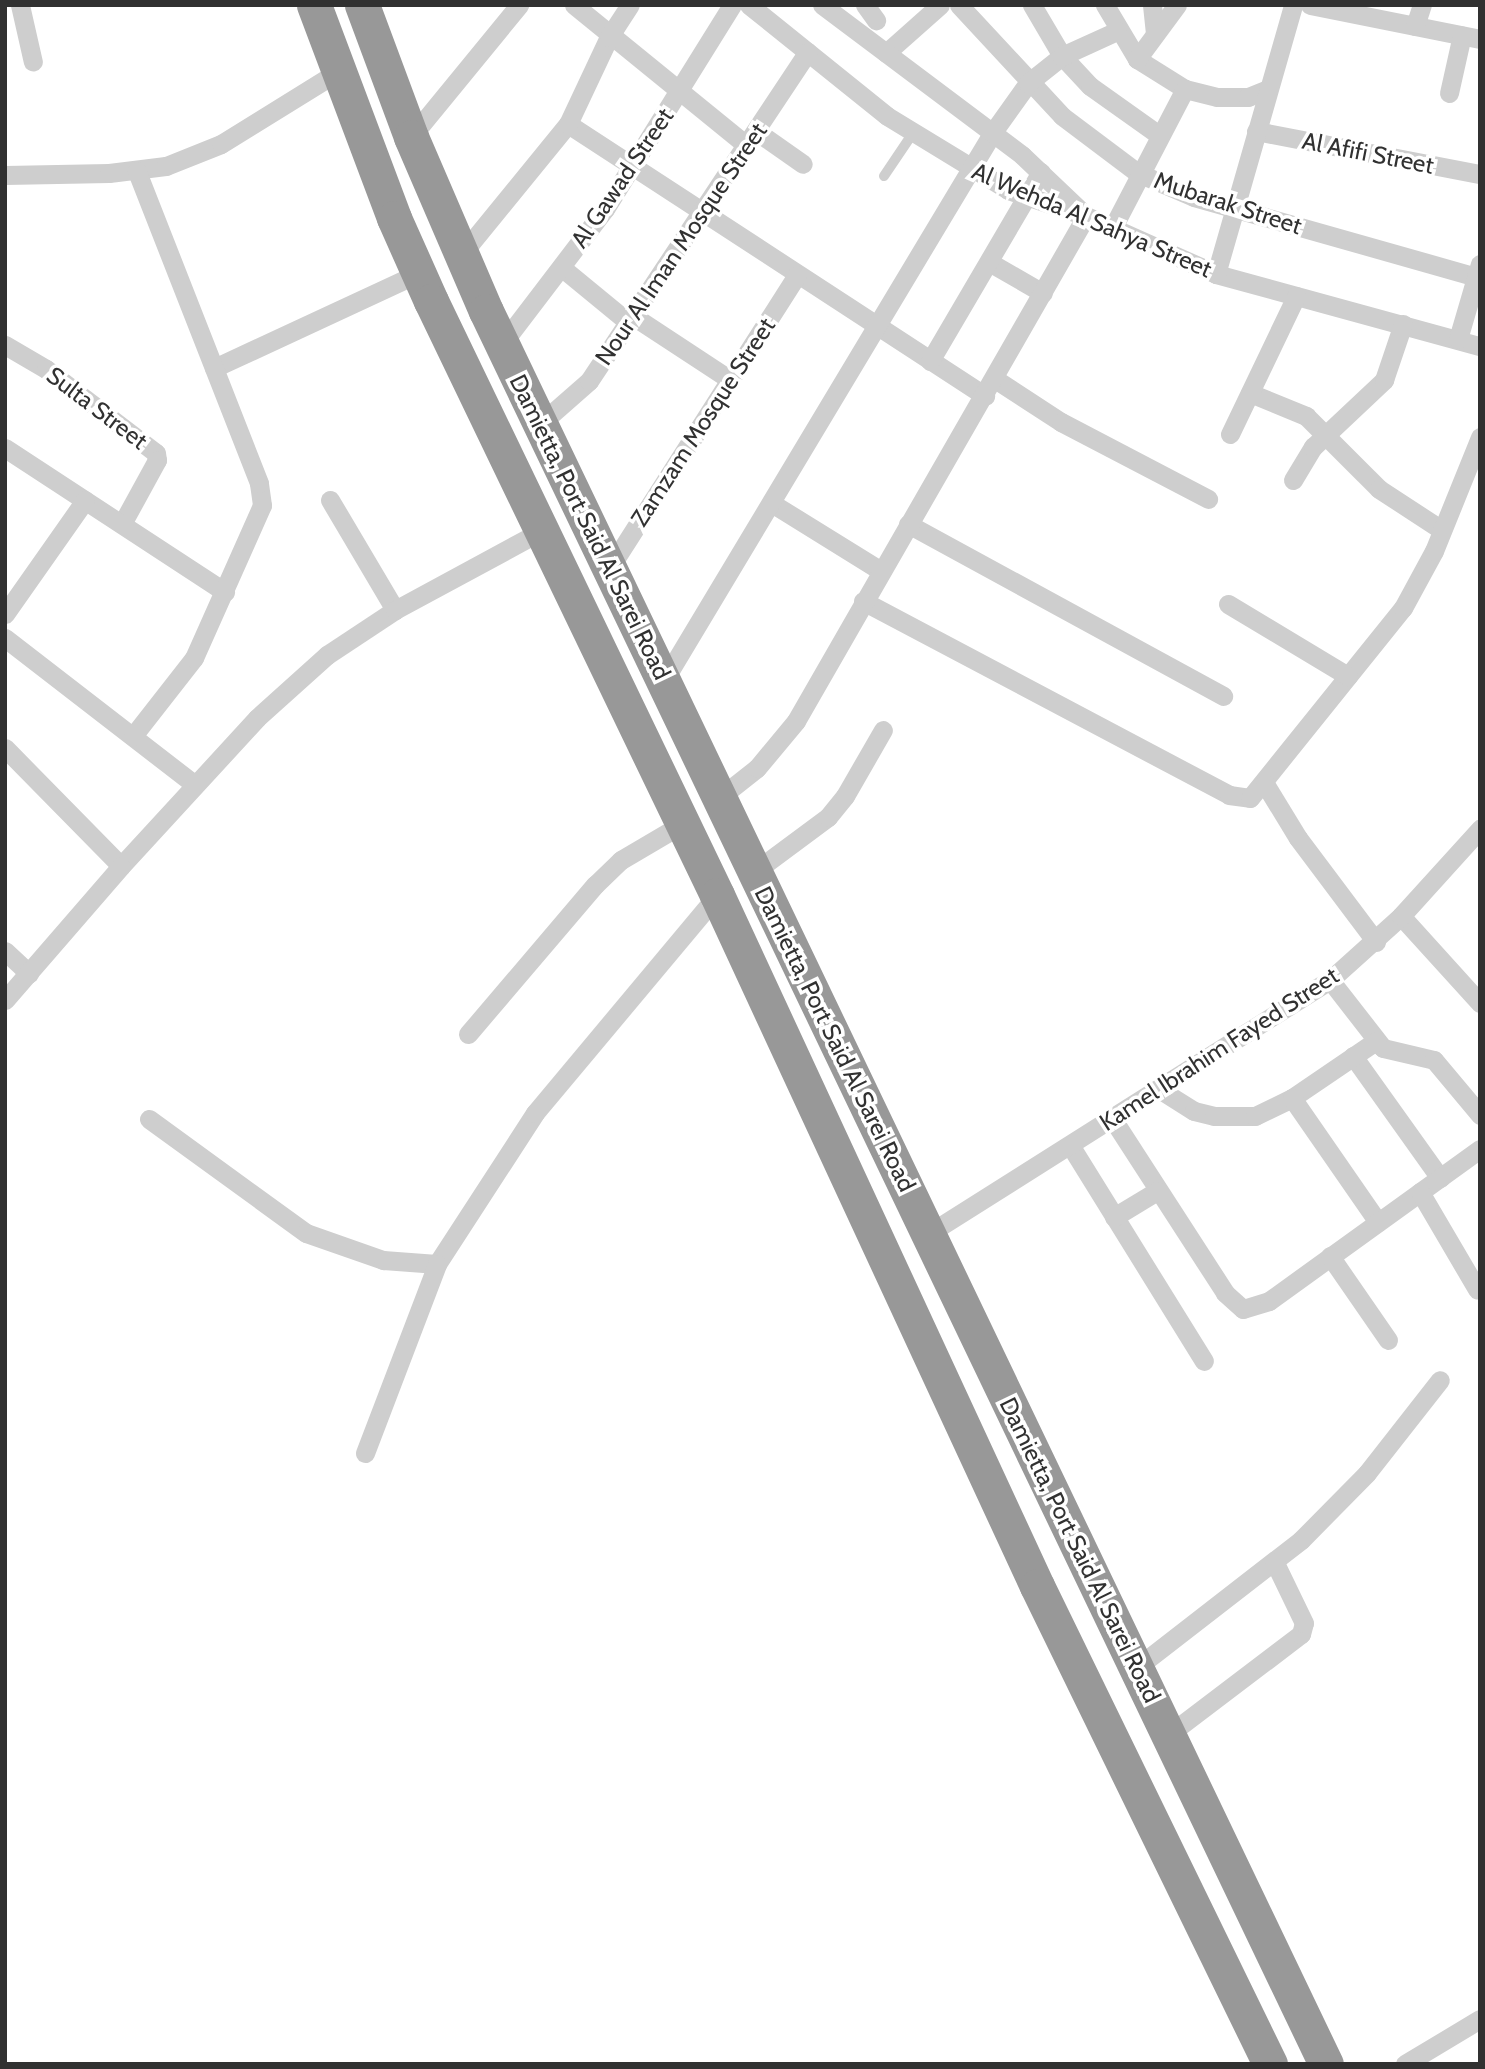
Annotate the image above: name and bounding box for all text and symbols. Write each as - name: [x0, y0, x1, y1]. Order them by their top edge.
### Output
- street label: Al Gawad Street: [565, 103, 679, 253]
- street label: Nour Al Iman Mosque Street: [589, 117, 773, 371]
- street label: Al Afifi Street: [1300, 126, 1436, 180]
- street label: Al Wehda Al Sahya Street: [968, 156, 1216, 284]
- street label: Mubarak Street: [1151, 166, 1305, 240]
- street label: Zamzam Mosque Street: [625, 313, 781, 531]
- street label: Sulta Street: [41, 361, 153, 455]
- street label: Damietta, Port Said Al Sarei Road: [503, 370, 677, 684]
- street label: Damietta, Port Said Al Sarei Road: [748, 882, 922, 1196]
- street label: Kamel Ibrahim Fayed Street: [1094, 961, 1344, 1137]
- street label: Damietta, Port Said Al Sarei Road: [993, 1393, 1167, 1707]

